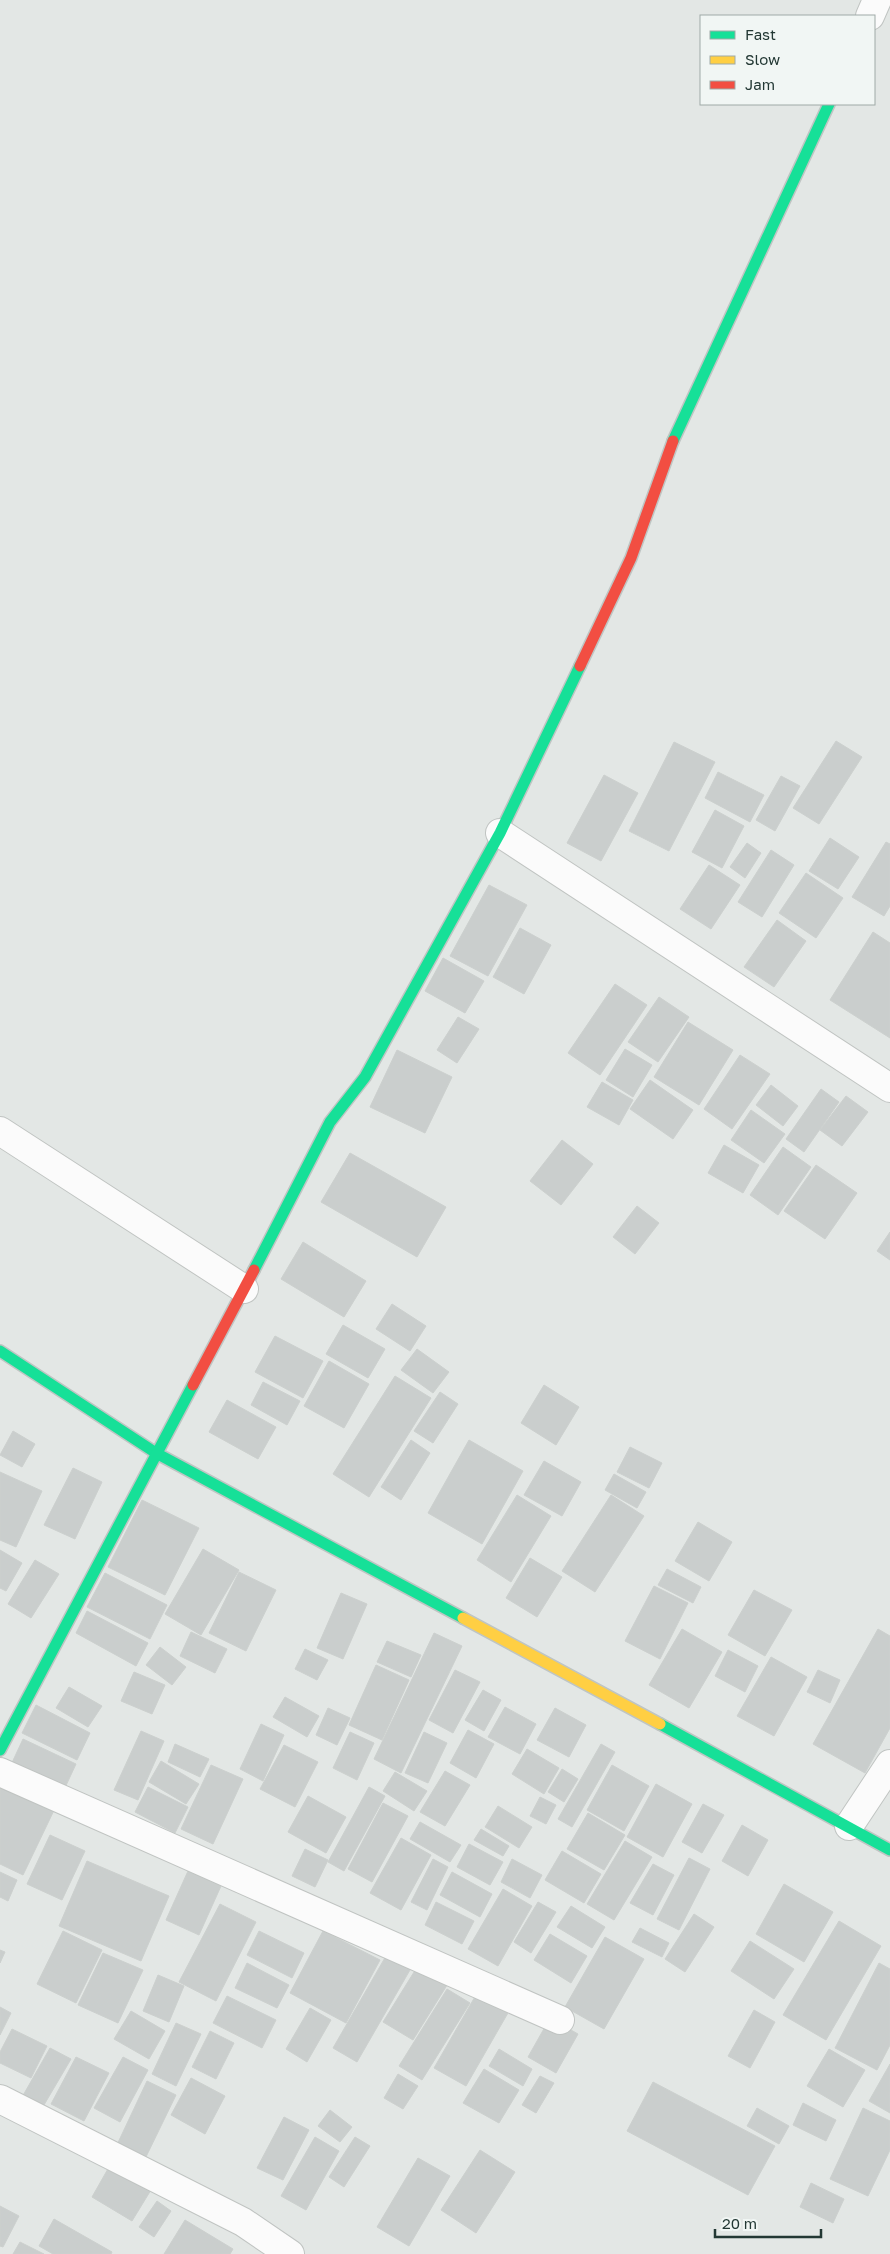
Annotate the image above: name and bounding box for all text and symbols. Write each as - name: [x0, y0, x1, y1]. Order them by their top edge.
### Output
- legend: [700, 15, 875, 105]
- text: Fast: [745, 25, 776, 43]
- text: Slow: [745, 50, 780, 68]
- text: Jam: [745, 75, 775, 93]
- scale bar: [715, 2206, 821, 2238]
- text: 20 m: [722, 2214, 757, 2232]

